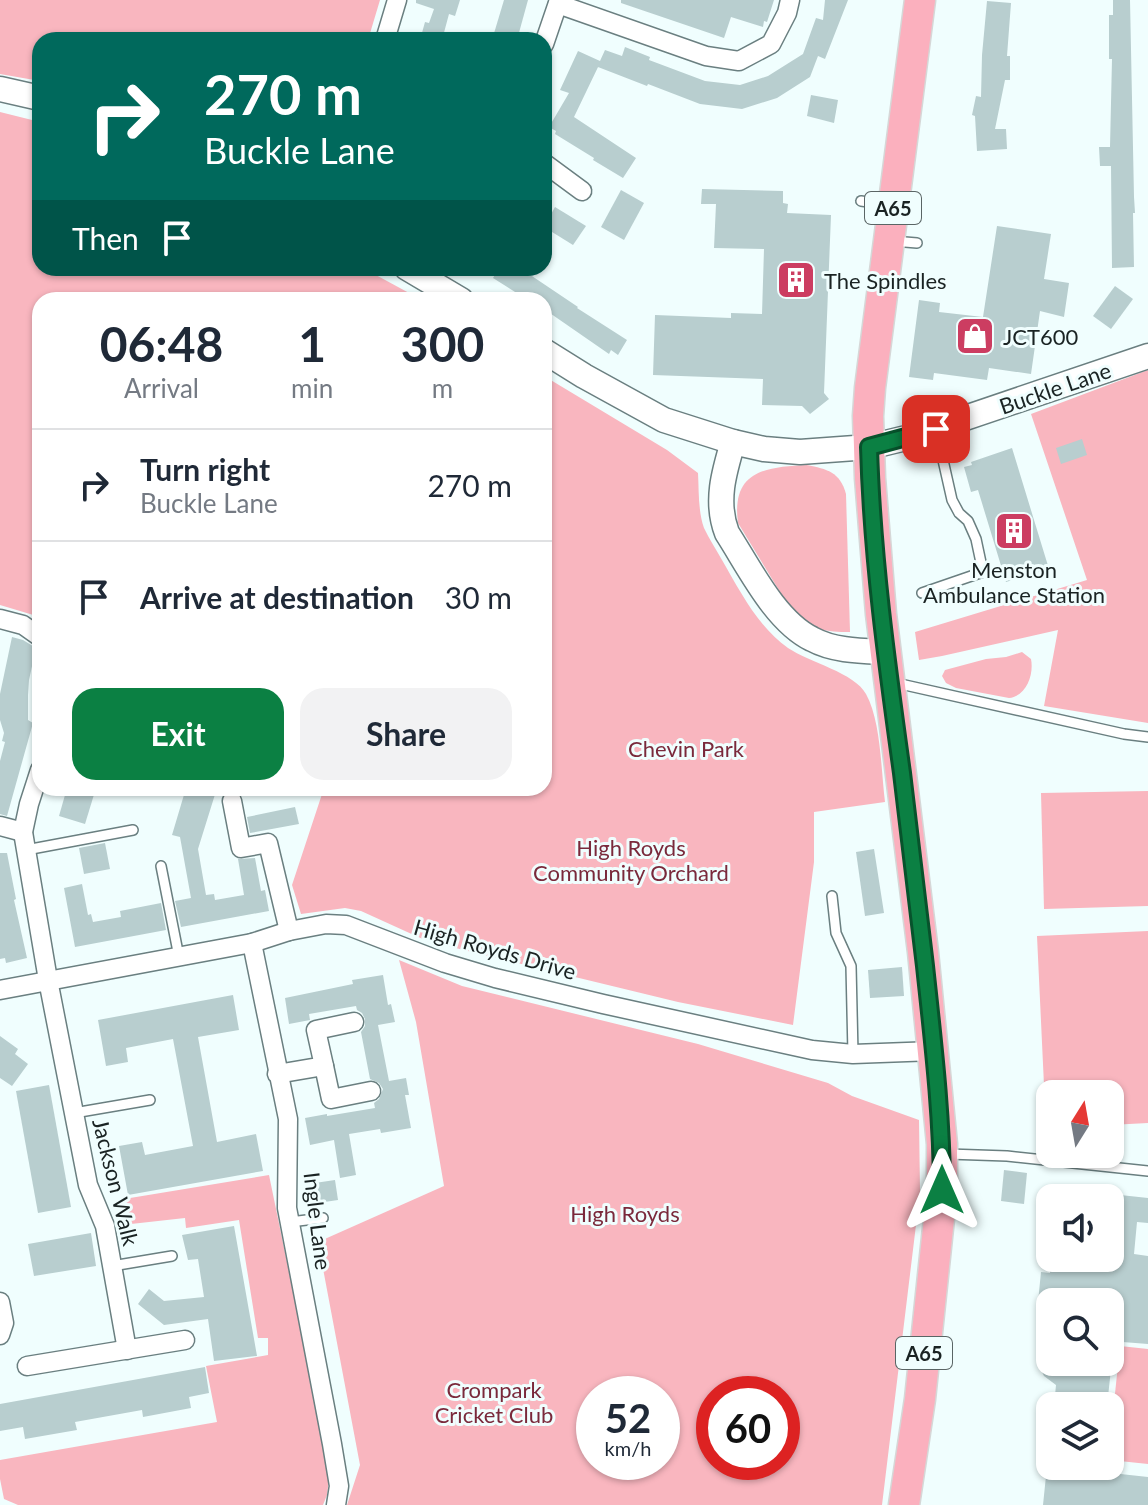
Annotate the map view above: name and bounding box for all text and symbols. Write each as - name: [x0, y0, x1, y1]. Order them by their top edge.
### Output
- text: 270 m: [204, 60, 362, 127]
- icon: right: [72, 64, 176, 168]
- text: Buckle Lane: [204, 128, 395, 172]
- road number: A65: [865, 192, 921, 224]
- icon: arrive: [155, 216, 199, 260]
- text: Then: [72, 220, 139, 256]
- building icon: The Spindles: [775, 259, 817, 301]
- place label: The Spindles: [824, 267, 947, 294]
- text: 06:48: [100, 315, 223, 372]
- text: 1: [298, 315, 326, 372]
- text: 300: [401, 315, 484, 372]
- shop icon: JCT600: [954, 315, 996, 357]
- place label: JCT600: [1003, 323, 1079, 350]
- street label: Buckle Lane: [996, 356, 1114, 420]
- text: Arrival: [124, 372, 199, 404]
- text: min: [291, 372, 333, 404]
- text: m: [432, 372, 453, 404]
- pin: [902, 395, 970, 463]
- icon: arrive: [914, 407, 958, 451]
- text: Turn right: [140, 451, 270, 487]
- icon: right: [72, 463, 116, 507]
- text: 270 m: [427, 467, 512, 503]
- text: Buckle Lane: [140, 487, 278, 519]
- building icon: Menston Ambulance Station: [993, 510, 1035, 552]
- place label: Menston Ambulance Station: [923, 556, 1105, 608]
- icon: arrive: [72, 575, 116, 619]
- text: Arrive at destination: [140, 579, 414, 615]
- text: 30 m: [445, 579, 512, 615]
- button: Exit: [72, 688, 284, 780]
- button: Share: [300, 688, 512, 780]
- park label: Chevin Park: [628, 735, 745, 762]
- park label: High Royds Community Orchard: [533, 834, 729, 886]
- street label: High Royds Drive: [411, 913, 579, 985]
- north arrow: [1036, 1080, 1124, 1168]
- map controls: [1036, 1080, 1124, 1480]
- street label: Jackson Walk: [87, 1116, 145, 1249]
- position arrow: [900, 1148, 984, 1232]
- street label: Ingle Lane: [299, 1171, 337, 1271]
- button: sound: [1036, 1184, 1124, 1272]
- park label: High Royds: [570, 1200, 680, 1227]
- button: search: [1036, 1288, 1124, 1376]
- road number: A65: [896, 1337, 952, 1369]
- park label: Crompark Cricket Club: [435, 1376, 553, 1428]
- speed limit sign: 60: [696, 1376, 800, 1480]
- button: layers: [1036, 1392, 1124, 1480]
- text: 52: [605, 1394, 651, 1442]
- text: km/h: [605, 1436, 651, 1460]

